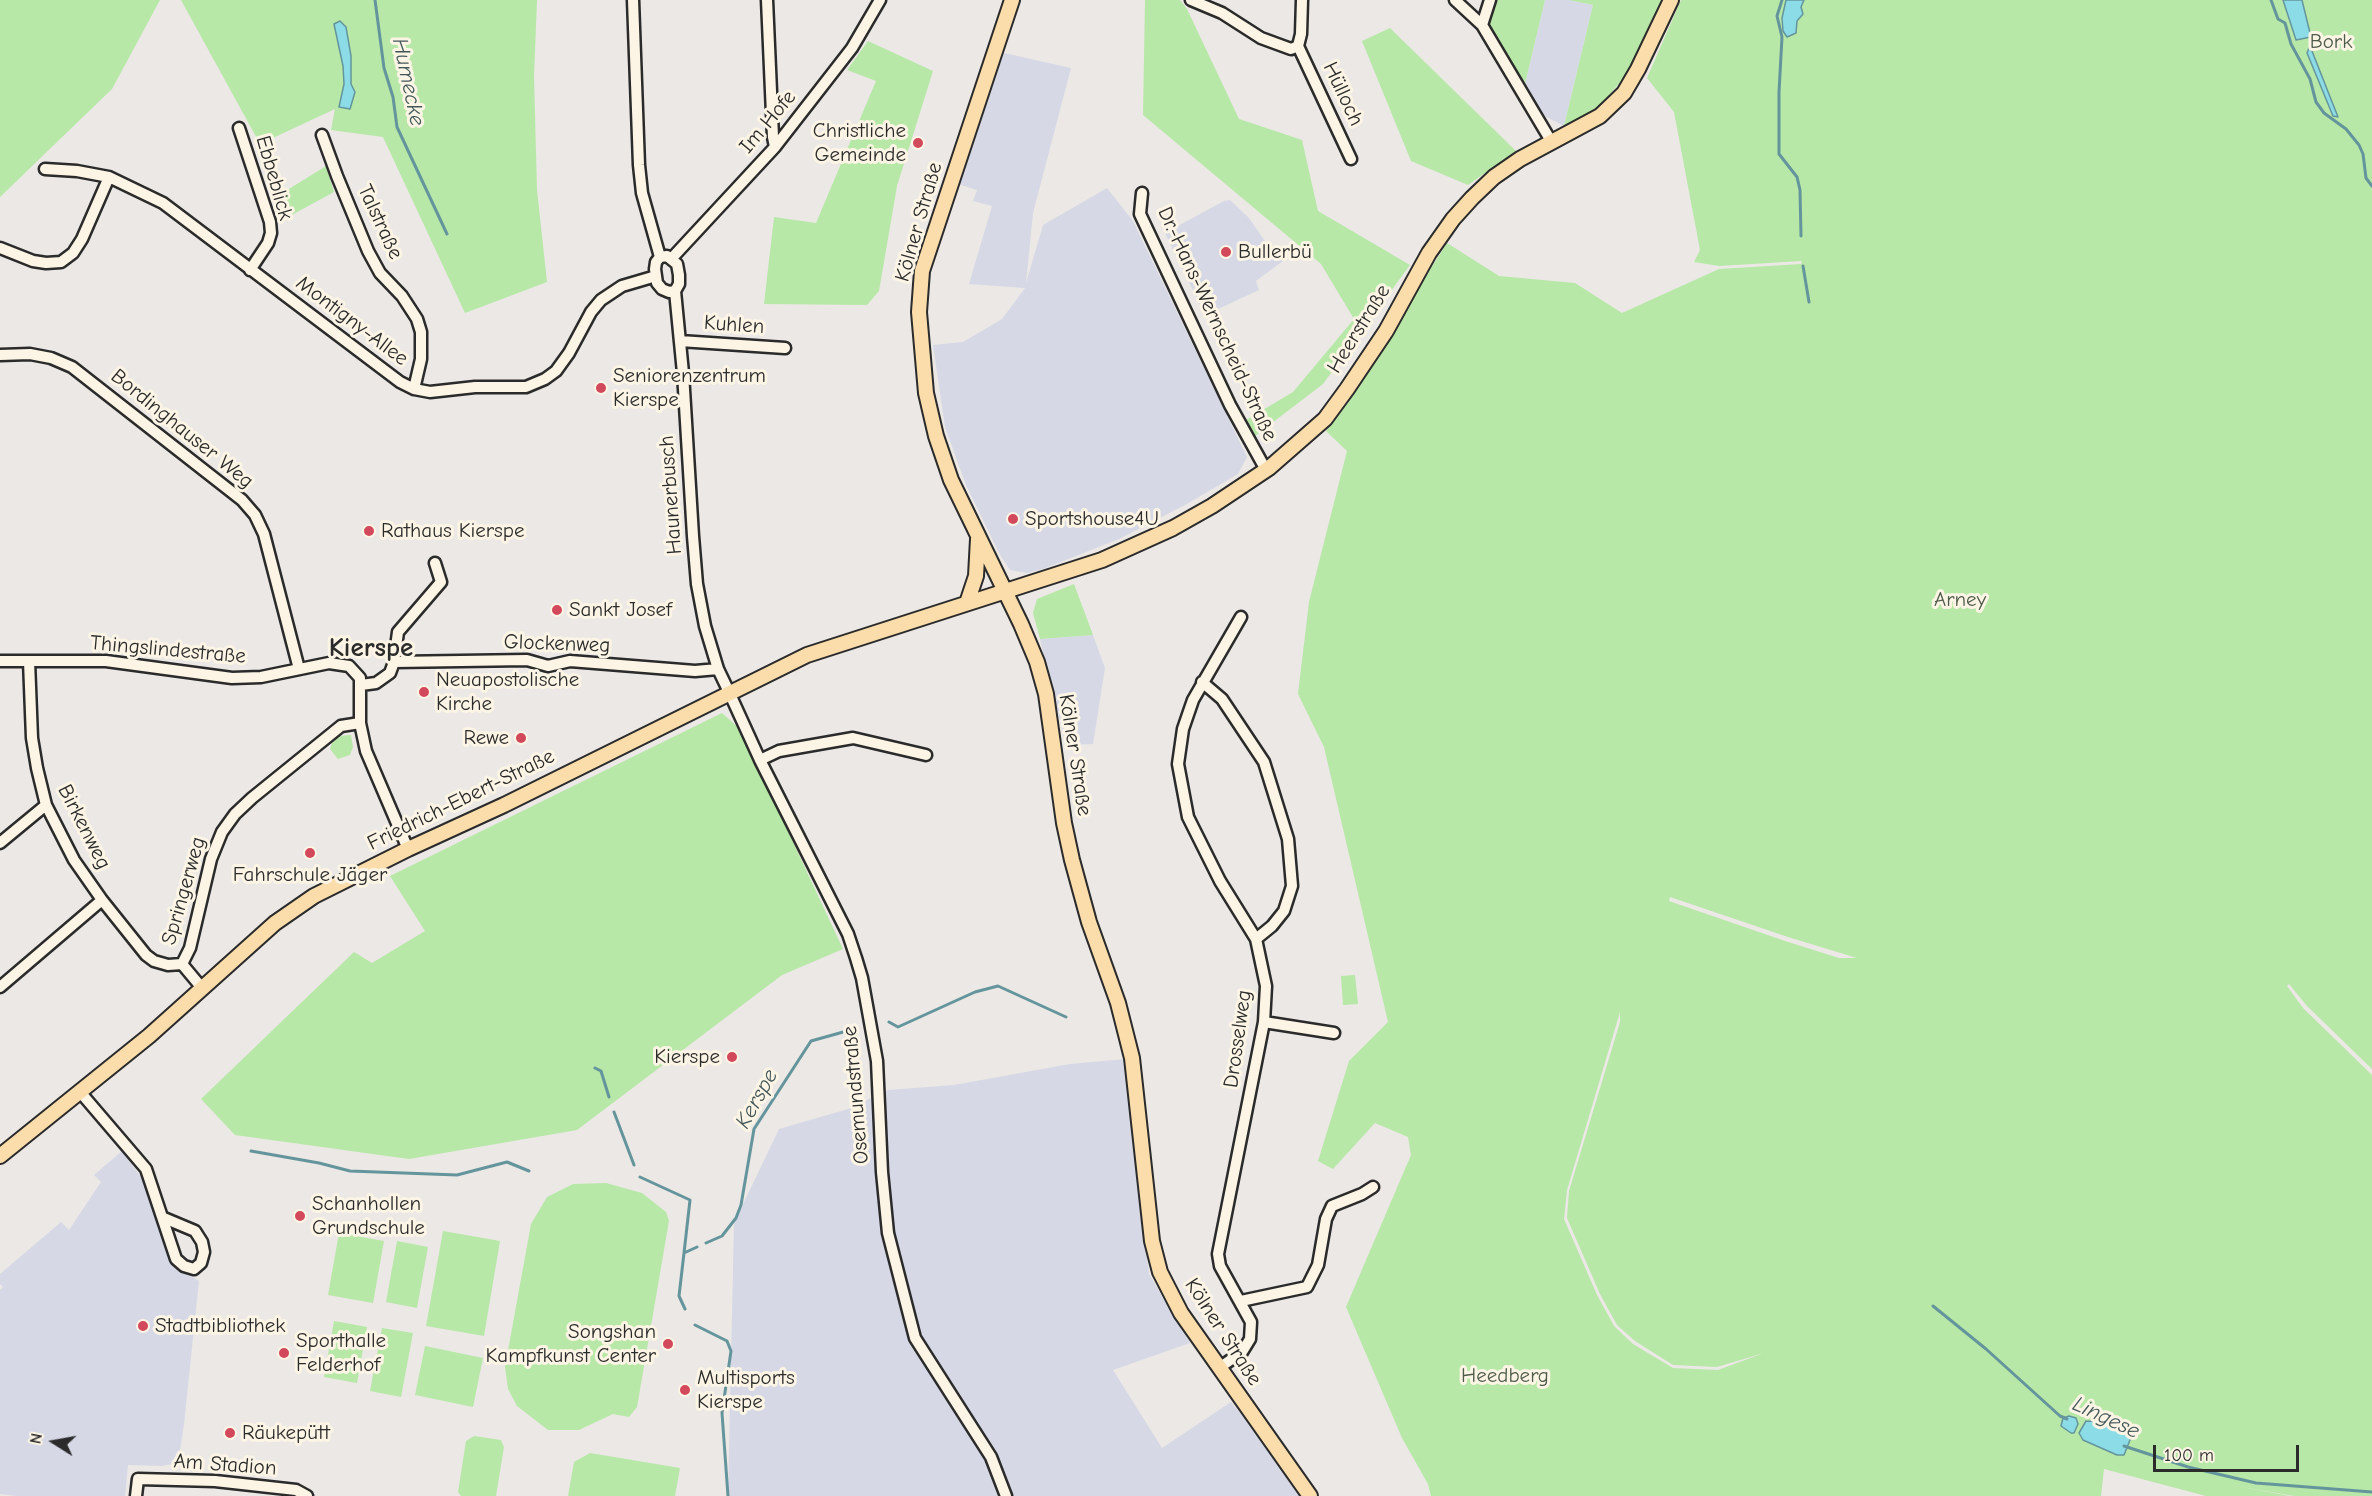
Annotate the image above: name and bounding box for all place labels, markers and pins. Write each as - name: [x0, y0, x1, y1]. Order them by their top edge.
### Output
- place label: Christliche Gemeinde: [813, 118, 906, 168]
- marker: Christliche Gemeinde: [911, 136, 925, 150]
- place label: Bullerbü: [1238, 239, 1312, 265]
- marker: Bullerbü: [1219, 245, 1233, 259]
- place label: Seniorenzentrum Kierspe: [613, 363, 766, 413]
- marker: Seniorenzentrum Kierspe: [594, 381, 608, 395]
- place label: Sportshouse4U: [1025, 506, 1159, 532]
- marker: Sportshouse4U: [1006, 512, 1020, 526]
- place label: Rathaus Kierspe: [381, 518, 524, 544]
- marker: Rathaus Kierspe: [362, 524, 376, 538]
- place label: Sankt Josef: [569, 597, 672, 623]
- marker: Sankt Josef: [550, 603, 564, 617]
- place label: Neuapostolische Kirche: [436, 667, 579, 717]
- marker: Neuapostolische Kirche: [417, 685, 431, 699]
- place label: Rewe: [464, 725, 509, 751]
- marker: Rewe: [514, 731, 528, 745]
- marker: Fahrschule Jäger: [303, 846, 317, 860]
- place label: Fahrschule Jäger: [233, 862, 387, 888]
- place label: Kierspe: [654, 1044, 720, 1070]
- marker: Kierspe: [725, 1050, 739, 1064]
- place label: Schanhollen Grundschule: [312, 1191, 425, 1241]
- marker: Schanhollen Grundschule: [293, 1209, 307, 1223]
- place label: Stadtbibliothek: [155, 1313, 285, 1339]
- marker: Stadtbibliothek: [136, 1319, 150, 1333]
- place label: Songshan Kampfkunst Center: [486, 1319, 656, 1369]
- place label: Sporthalle Felderhof: [296, 1328, 386, 1378]
- marker: Songshan Kampfkunst Center: [661, 1337, 675, 1351]
- marker: Sporthalle Felderhof: [277, 1346, 291, 1360]
- place label: Multisports Kierspe: [697, 1365, 795, 1415]
- marker: Multisports Kierspe: [678, 1383, 692, 1397]
- place label: Räukepütt: [242, 1420, 330, 1446]
- marker: Räukepütt: [223, 1426, 237, 1440]

